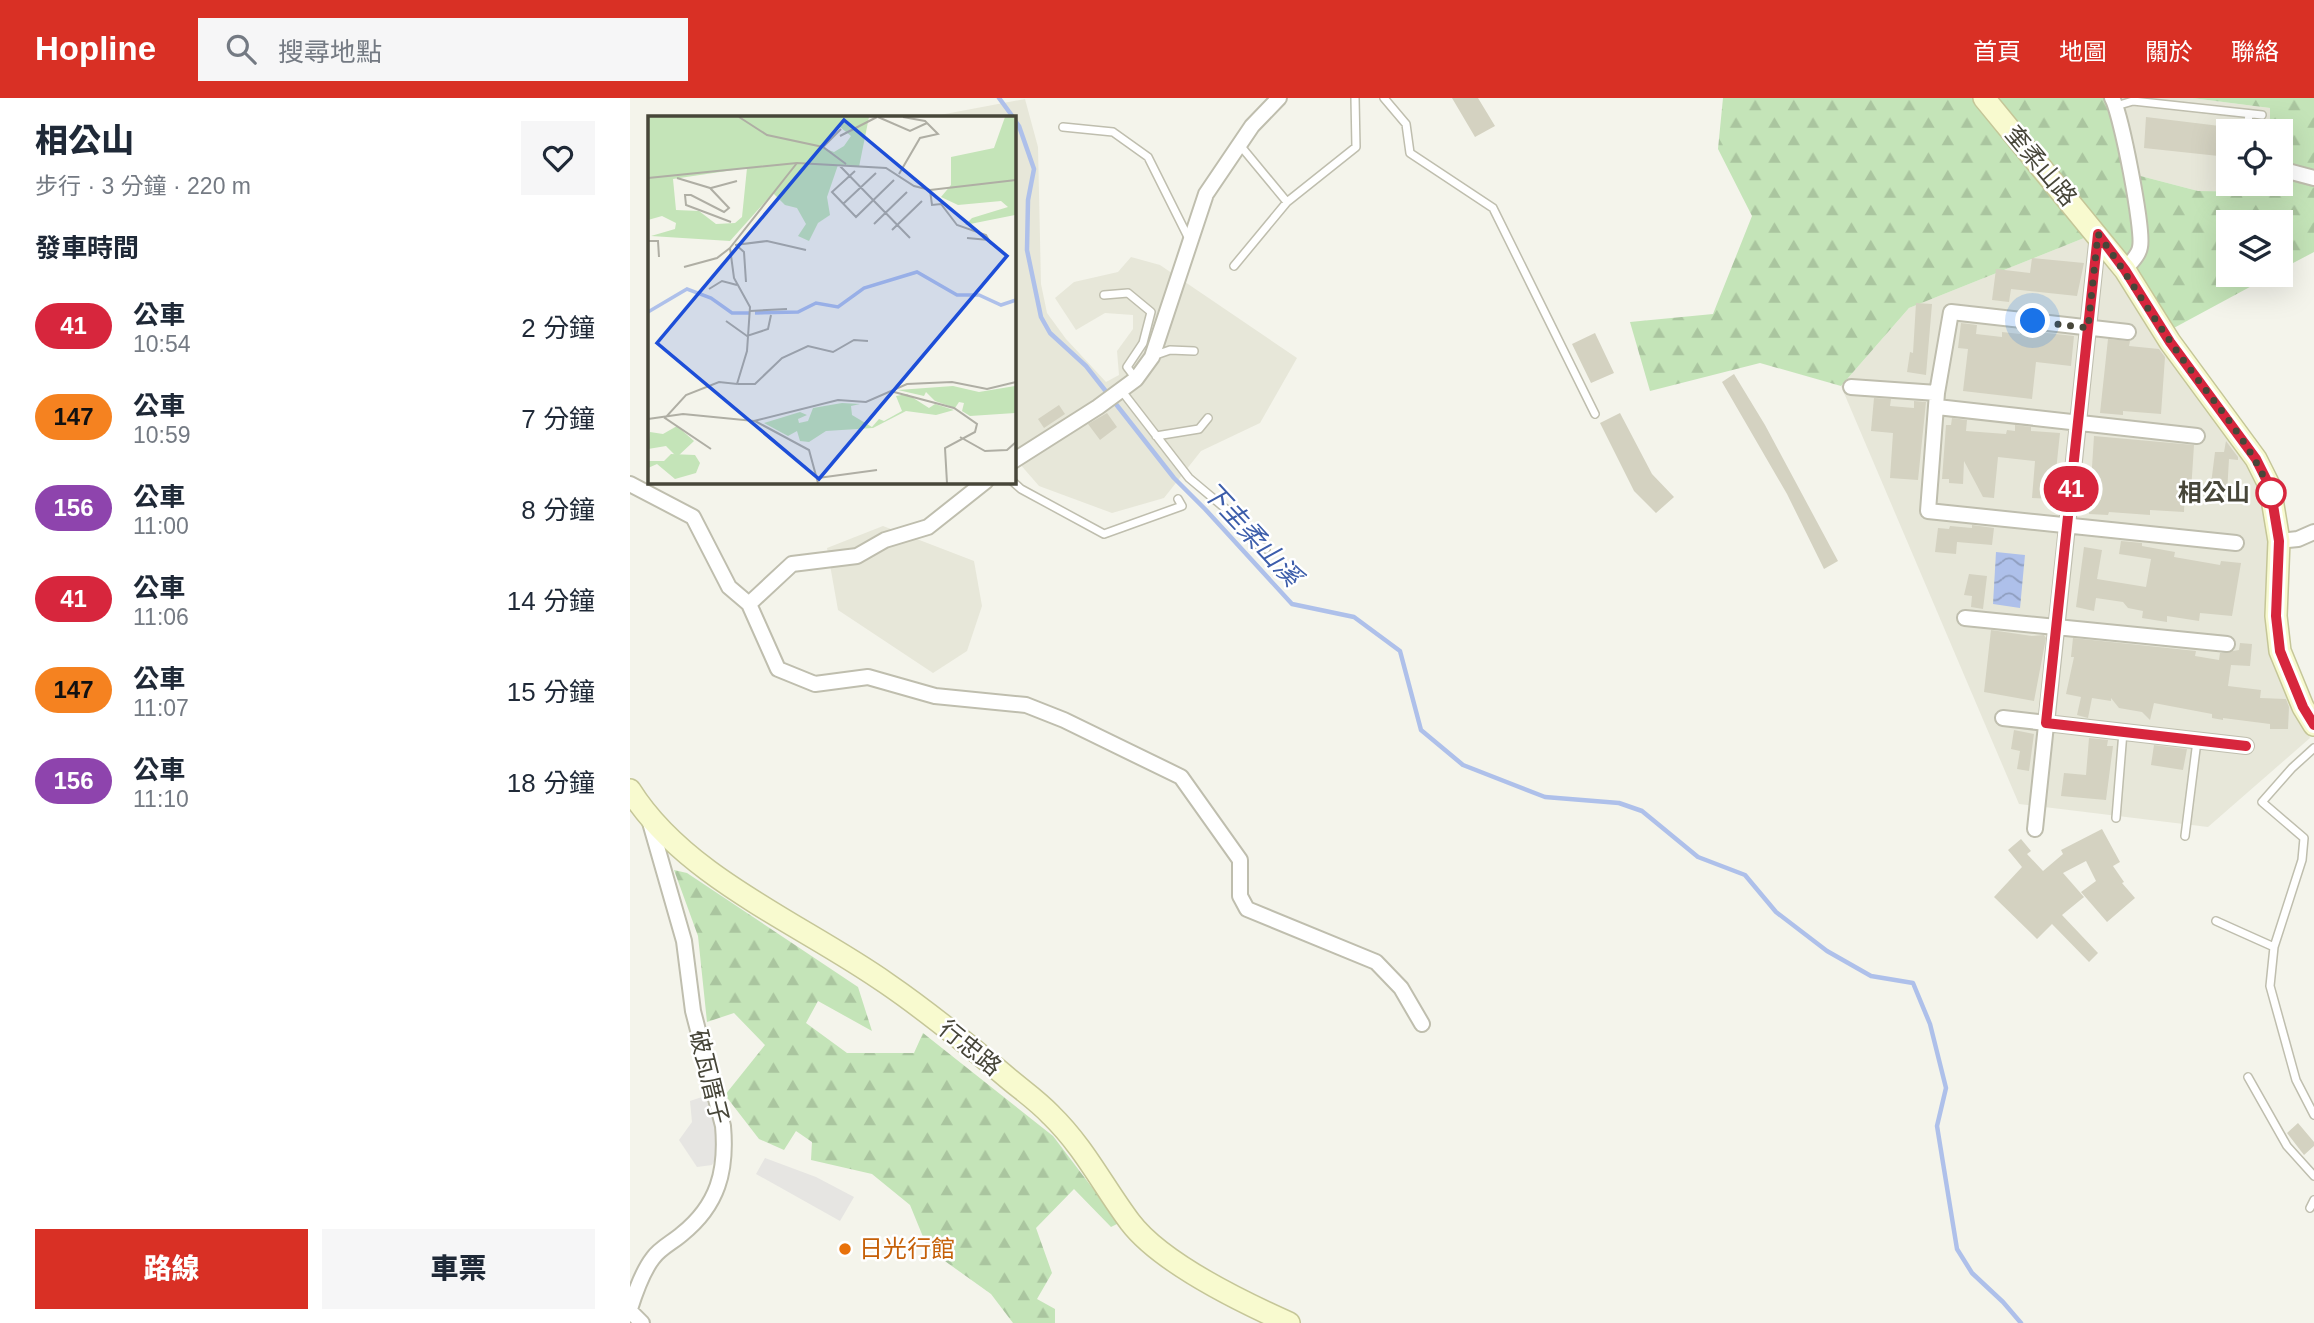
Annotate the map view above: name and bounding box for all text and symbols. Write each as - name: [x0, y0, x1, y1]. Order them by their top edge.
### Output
- search box: [198, 18, 688, 81]
- text: Hopline: [35, 30, 156, 67]
- icon: search: [222, 30, 260, 68]
- text: 搜尋地點: [278, 37, 382, 67]
- text: 首頁: [1973, 38, 2021, 65]
- text: 地圖: [2059, 38, 2107, 65]
- text: 關於: [2145, 38, 2193, 65]
- text: 聯絡: [2231, 38, 2279, 65]
- inset map: [648, 116, 1015, 483]
- map controls: [2216, 119, 2293, 287]
- button: locate: [2216, 119, 2293, 196]
- street label: 奎柔山路: [2000, 120, 2083, 211]
- button: heart: [521, 121, 595, 195]
- text: 相公山: [35, 122, 134, 159]
- text: 步行 · 3 分鐘 · 220 m: [35, 173, 251, 199]
- button: layers: [2216, 210, 2293, 287]
- text: 發車時間: [35, 233, 139, 263]
- text: 公車: [133, 300, 185, 330]
- your location: [2015, 303, 2050, 338]
- text: 41: [60, 312, 87, 339]
- text: 2 分鐘: [521, 313, 595, 343]
- text: 10:54: [133, 331, 191, 357]
- text: 公車: [133, 391, 185, 421]
- text: 147: [53, 403, 94, 430]
- text: 7 分鐘: [521, 404, 595, 434]
- text: 10:59: [133, 422, 191, 448]
- line badge: 41: [2040, 466, 2102, 512]
- text: 41: [2058, 475, 2084, 502]
- water label: 下圭柔山溪: [1197, 476, 1310, 595]
- marker: 相公山: [2256, 478, 2286, 508]
- place label: 相公山: [2178, 479, 2250, 506]
- text: 公車: [133, 482, 185, 512]
- text: 156: [53, 494, 94, 521]
- text: 8 分鐘: [521, 495, 595, 525]
- text: 11:00: [133, 513, 189, 539]
- text: 公車: [133, 573, 185, 603]
- text: 41: [60, 585, 87, 612]
- text: 14 分鐘: [507, 586, 595, 616]
- text: 11:06: [133, 604, 189, 630]
- text: 公車: [133, 664, 185, 694]
- text: 147: [53, 676, 94, 703]
- text: 15 分鐘: [507, 677, 595, 707]
- text: 11:07: [133, 695, 189, 721]
- text: 公車: [133, 755, 185, 785]
- text: 156: [53, 767, 94, 794]
- text: 18 分鐘: [507, 768, 595, 798]
- text: 11:10: [133, 786, 189, 812]
- street label: 行忠路: [934, 1014, 1007, 1081]
- street label: 破瓦厝子: [685, 1027, 734, 1127]
- button: 路線: [35, 1229, 308, 1309]
- button: 車票: [322, 1229, 595, 1309]
- place label: 日光行館: [859, 1235, 955, 1262]
- marker: 日光行館: [837, 1241, 853, 1257]

